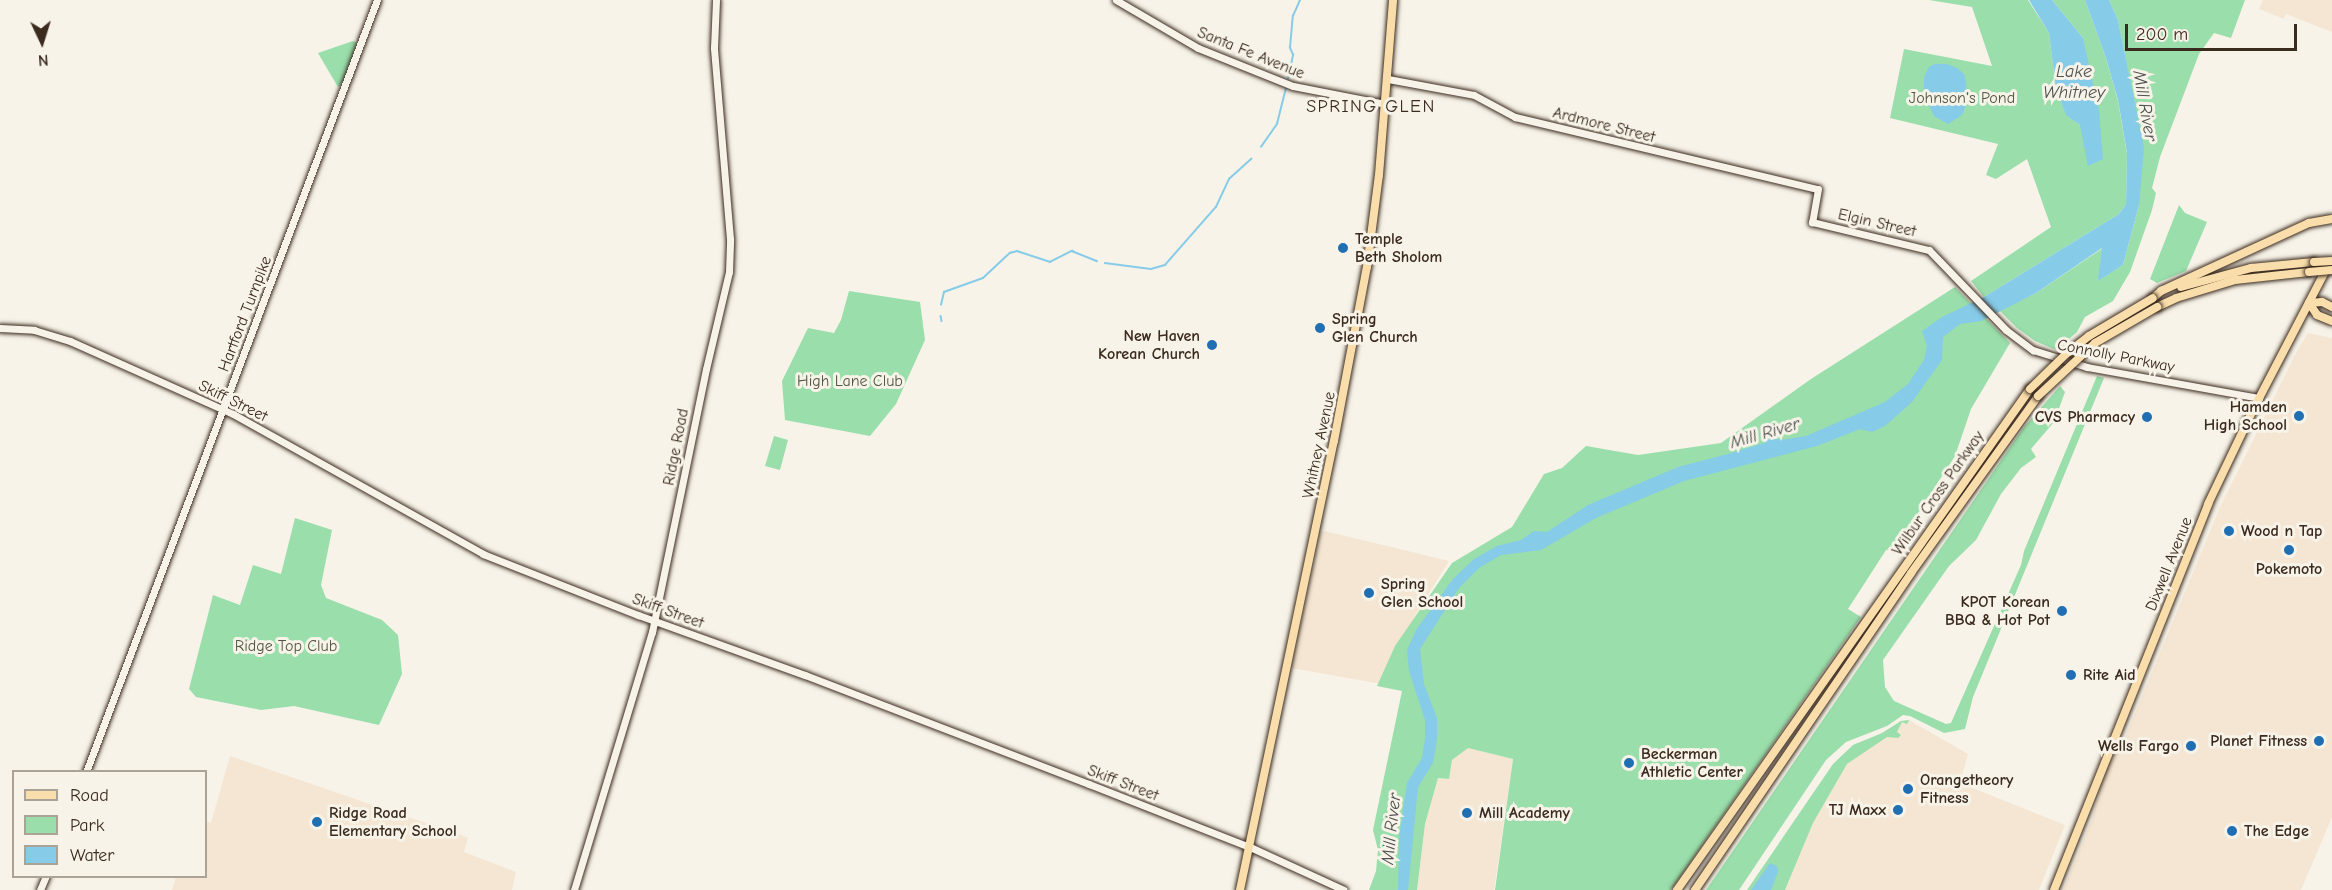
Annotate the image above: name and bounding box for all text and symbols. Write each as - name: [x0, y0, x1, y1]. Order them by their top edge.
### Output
- north arrow: [12, 12, 72, 72]
- scale bar: [2128, 12, 2300, 50]
- street label: Santa Fe Avenue: [1195, 23, 1307, 83]
- text: 200 m: [2136, 24, 2188, 45]
- text: N: [37, 51, 49, 69]
- water label: Lake Whitney: [2043, 62, 2105, 104]
- water label: Mill River: [2127, 69, 2161, 143]
- park label: Johnson's Pond: [1909, 88, 2015, 108]
- district label: SPRING GLEN: [1306, 96, 1436, 118]
- street label: Ardmore Street: [1551, 103, 1657, 147]
- street label: Elgin Street: [1836, 205, 1918, 241]
- place label: Temple Beth Sholom: [1355, 229, 1442, 267]
- marker: Temple Beth Sholom: [1336, 241, 1350, 255]
- street label: Hartford Turnpike: [214, 253, 276, 375]
- place label: Spring Glen Church: [1332, 309, 1418, 347]
- marker: Spring Glen Church: [1313, 321, 1327, 335]
- place label: New Haven Korean Church: [1098, 326, 1200, 364]
- street label: Connolly Parkway: [2056, 335, 2176, 377]
- marker: New Haven Korean Church: [1205, 338, 1219, 352]
- park label: High Lane Club: [797, 371, 903, 391]
- street label: Skiff Street: [195, 376, 271, 426]
- street label: Whitney Avenue: [1298, 390, 1340, 500]
- place label: Hamden High School: [2204, 397, 2287, 435]
- street label: Ridge Road: [659, 407, 693, 487]
- place label: CVS Pharmacy: [2035, 407, 2135, 427]
- marker: Hamden High School: [2292, 409, 2306, 423]
- marker: CVS Pharmacy: [2140, 410, 2154, 424]
- water label: Mill River: [1728, 414, 1802, 454]
- street label: Wilbur Cross Parkway: [1888, 427, 1988, 559]
- street label: Dixwell Avenue: [2141, 514, 2197, 614]
- place label: Wood n Tap: [2241, 521, 2322, 541]
- marker: Wood n Tap: [2222, 524, 2236, 538]
- marker: Pokemoto: [2282, 543, 2296, 557]
- place label: Pokemoto: [2256, 559, 2322, 579]
- place label: Spring Glen School: [1381, 574, 1463, 612]
- marker: Spring Glen School: [1362, 586, 1376, 600]
- street label: Skiff Street: [630, 589, 706, 633]
- place label: KPOT Korean BBQ & Hot Pot: [1945, 592, 2050, 630]
- marker: KPOT Korean BBQ & Hot Pot: [2055, 604, 2069, 618]
- park label: Ridge Top Club: [235, 636, 337, 656]
- place label: Rite Aid: [2083, 665, 2136, 685]
- marker: Rite Aid: [2064, 668, 2078, 682]
- place label: Planet Fitness: [2210, 731, 2307, 751]
- marker: Planet Fitness: [2312, 734, 2326, 748]
- place label: Wells Fargo: [2098, 736, 2179, 756]
- marker: Wells Fargo: [2184, 739, 2198, 753]
- place label: Beckerman Athletic Center: [1641, 744, 1743, 782]
- marker: Beckerman Athletic Center: [1622, 756, 1636, 770]
- street label: Skiff Street: [1085, 761, 1161, 805]
- legend: [12, 770, 207, 878]
- place label: Orangetheory Fitness: [1920, 770, 2013, 808]
- marker: Orangetheory Fitness: [1901, 782, 1915, 796]
- text: Road: [70, 785, 109, 806]
- water label: Mill River: [1378, 792, 1406, 866]
- place label: TJ Maxx: [1829, 800, 1886, 820]
- place label: Ridge Road Elementary School: [329, 803, 457, 841]
- place label: Mill Academy: [1479, 803, 1570, 823]
- marker: TJ Maxx: [1891, 803, 1905, 817]
- marker: Mill Academy: [1460, 806, 1474, 820]
- text: Park: [70, 815, 104, 836]
- marker: Ridge Road Elementary School: [310, 815, 324, 829]
- place label: The Edge: [2244, 821, 2309, 841]
- marker: The Edge: [2225, 824, 2239, 838]
- text: Water: [70, 845, 114, 866]

